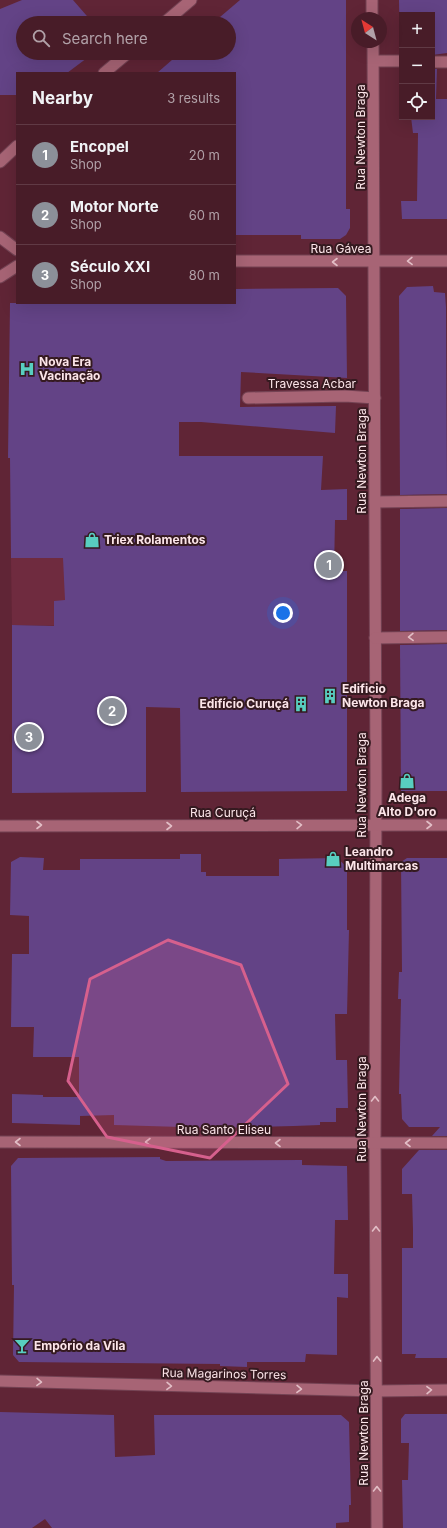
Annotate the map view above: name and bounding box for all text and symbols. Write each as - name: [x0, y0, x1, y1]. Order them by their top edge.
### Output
- north arrow: [351, 12, 387, 48]
- map controls: [399, 12, 435, 120]
- button: +: [399, 12, 435, 48]
- search box: [16, 16, 236, 60]
- icon: search: [30, 27, 52, 49]
- text: Search here: [62, 29, 148, 48]
- button: −: [399, 48, 435, 84]
- street label: Rua Newton Braga: [353, 84, 368, 190]
- button: locate: [399, 84, 435, 120]
- text: Nearby: [32, 88, 93, 108]
- text: 3 results: [167, 90, 220, 106]
- text: Encopel: [70, 137, 129, 156]
- text: 1: [42, 147, 48, 163]
- text: 20 m: [189, 147, 220, 163]
- text: Shop: [70, 156, 102, 172]
- text: Motor Norte: [70, 197, 159, 216]
- text: 2: [41, 207, 49, 223]
- text: 60 m: [189, 207, 220, 223]
- text: Shop: [70, 216, 102, 232]
- street label: Rua Gávea: [311, 241, 371, 256]
- text: Século XXI: [70, 257, 150, 276]
- one-way arrow: [407, 257, 413, 265]
- one-way arrow: [332, 258, 338, 266]
- text: 3: [41, 267, 49, 283]
- text: 80 m: [189, 267, 220, 283]
- text: Shop: [70, 276, 102, 292]
- place label: Nova Era Vacinação: [39, 354, 100, 383]
- hospital icon: Nova Era Vacinação: [18, 360, 36, 378]
- street label: Travessa Acbar: [268, 376, 357, 391]
- street label: Rua Newton Braga: [354, 408, 369, 514]
- shop icon: Triex Rolamentos: [83, 531, 101, 549]
- place label: Triex Rolamentos: [104, 532, 206, 547]
- pin: 1: [316, 550, 342, 580]
- your location: [273, 603, 293, 623]
- one-way arrow: [408, 633, 414, 641]
- place label: Edificio Newton Braga: [342, 681, 424, 710]
- building icon: Edificio Newton Braga: [321, 687, 339, 705]
- building icon: Edifício Curuçá: [292, 695, 310, 713]
- pin: 2: [99, 696, 125, 726]
- place label: Edifício Curuçá: [199, 696, 289, 711]
- pin: 3: [16, 722, 42, 752]
- street label: Rua Newton Braga: [354, 732, 369, 838]
- shop icon: Adega Alto D'oro: [398, 772, 416, 790]
- place label: Adega Alto D'oro: [378, 790, 436, 819]
- street label: Rua Curuçá: [190, 805, 256, 820]
- one-way arrow: [36, 821, 42, 829]
- one-way arrow: [296, 821, 302, 829]
- one-way arrow: [426, 821, 432, 829]
- one-way arrow: [166, 822, 172, 830]
- place label: Leandro Multimarcas: [345, 844, 418, 873]
- shop icon: Leandro Multimarcas: [324, 850, 342, 868]
- street label: Rua Newton Braga: [354, 1056, 369, 1162]
- one-way arrow: [371, 1096, 379, 1102]
- street label: Rua Santo Eliseu: [177, 1122, 271, 1137]
- one-way arrow: [15, 1138, 21, 1146]
- one-way arrow: [145, 1138, 151, 1146]
- one-way arrow: [275, 1139, 281, 1147]
- one-way arrow: [405, 1139, 411, 1147]
- one-way arrow: [372, 1226, 380, 1232]
- bar icon: Empório da Vila: [13, 1337, 31, 1355]
- place label: Empório da Vila: [34, 1338, 125, 1353]
- one-way arrow: [373, 1356, 381, 1362]
- street label: Rua Magarinos Torres: [162, 1365, 286, 1382]
- one-way arrow: [36, 1378, 42, 1387]
- street label: Rua Newton Braga: [356, 1380, 371, 1486]
- one-way arrow: [166, 1381, 172, 1390]
- one-way arrow: [296, 1385, 302, 1393]
- one-way arrow: [426, 1386, 432, 1394]
- one-way arrow: [373, 1486, 381, 1492]

